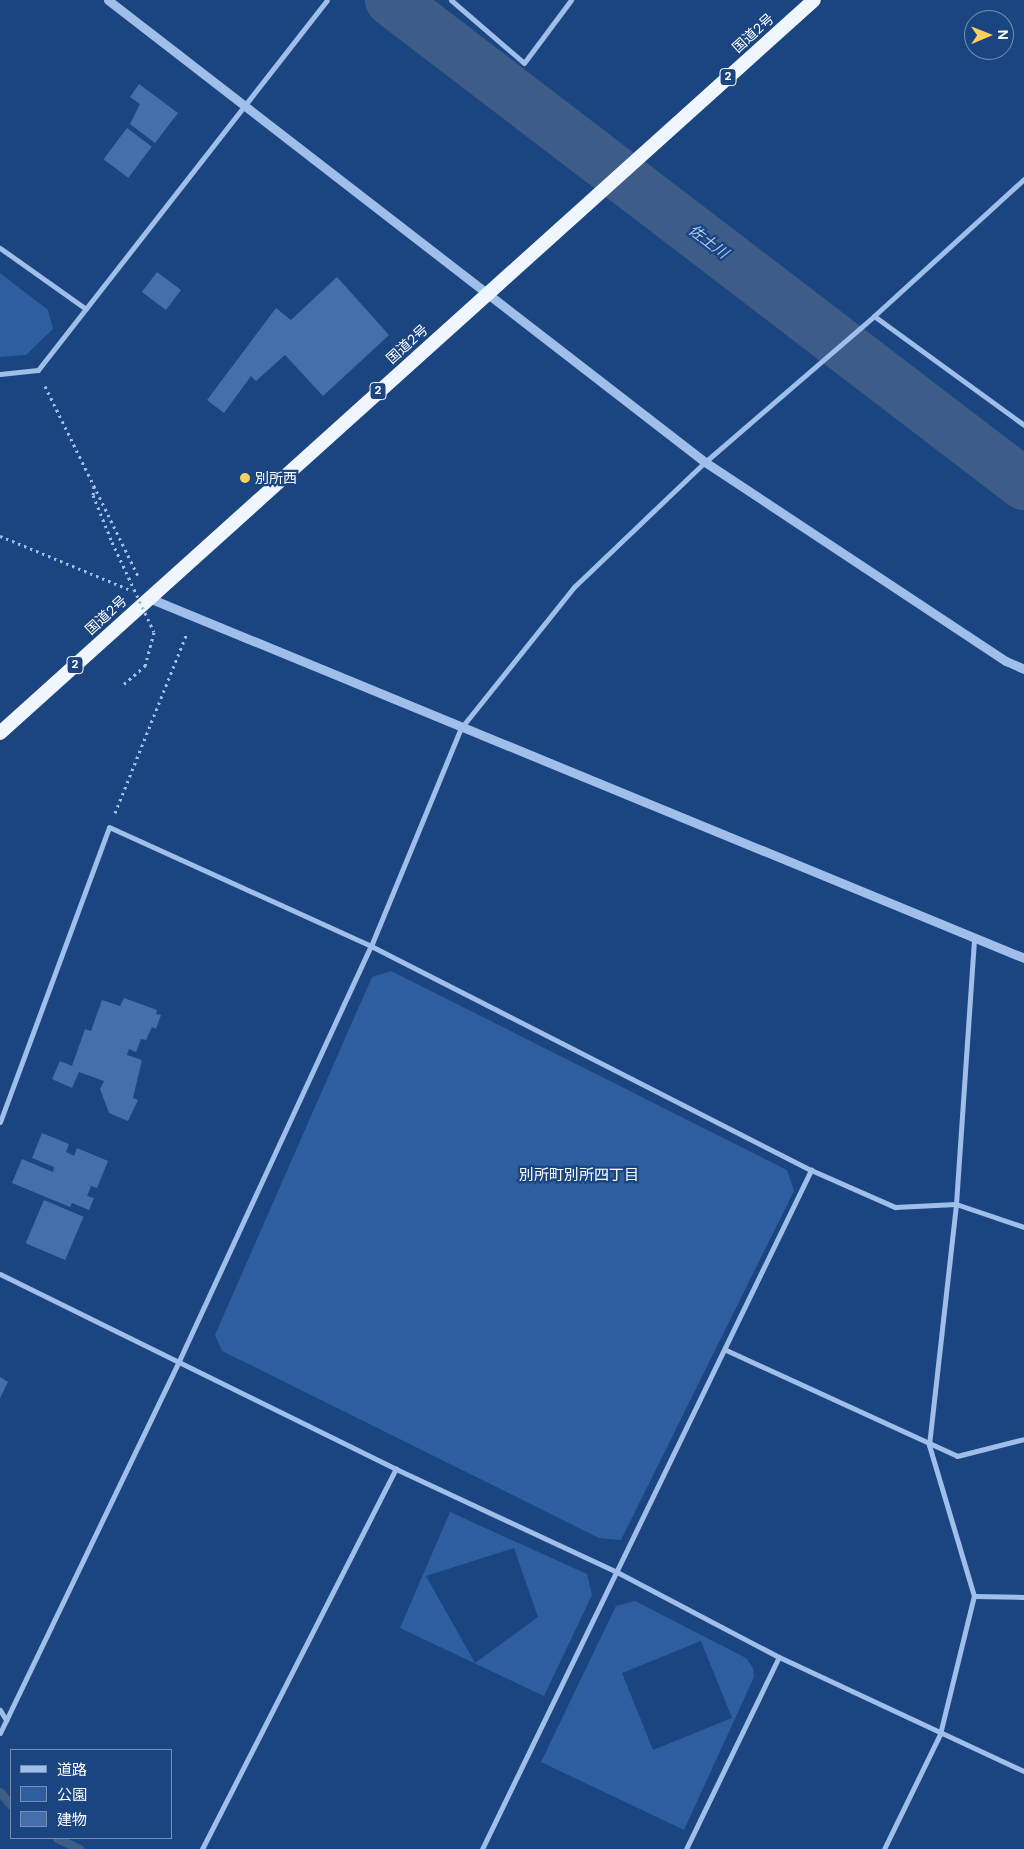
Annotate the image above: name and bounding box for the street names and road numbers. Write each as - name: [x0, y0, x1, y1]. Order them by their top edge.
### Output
- street label: 国道2号: [729, 10, 777, 56]
- road number: 2: [719, 68, 737, 86]
- street label: 国道2号: [383, 321, 431, 367]
- road number: 2: [369, 382, 387, 401]
- street label: 国道2号: [82, 592, 130, 638]
- road number: 2: [66, 656, 84, 674]

